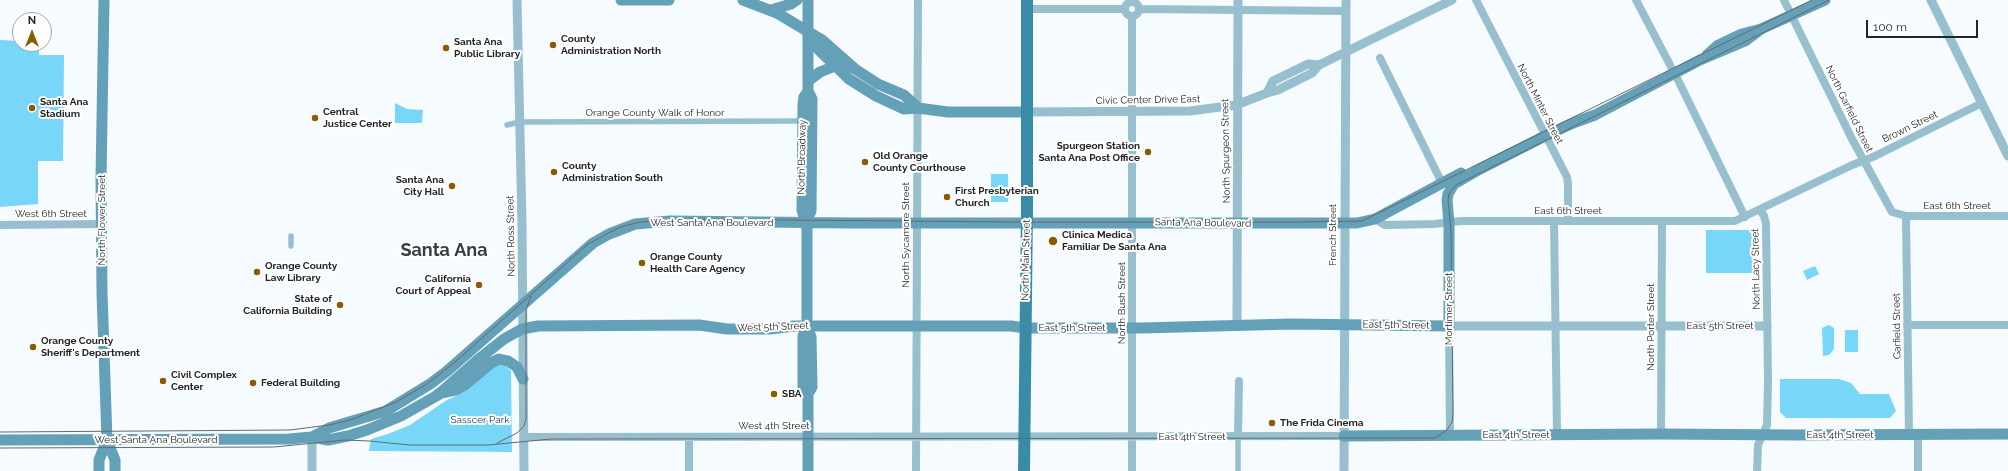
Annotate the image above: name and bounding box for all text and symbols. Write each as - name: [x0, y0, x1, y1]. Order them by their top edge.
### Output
- north arrow: [12, 12, 52, 52]
- scale bar: [1868, 12, 1980, 38]
- text: N: [28, 14, 36, 27]
- text: 100 m: [1873, 20, 1907, 34]
- place label: County Administration North: [561, 33, 661, 56]
- place label: Santa Ana Public Library: [454, 36, 520, 60]
- marker: County Administration North: [548, 40, 558, 50]
- marker: Santa Ana Public Library: [441, 43, 451, 53]
- street label: North Minter Street: [1515, 62, 1565, 146]
- street label: North Garfield Street: [1823, 64, 1875, 154]
- street label: Civic Center Drive East: [1096, 93, 1200, 107]
- place label: Santa Ana Stadium: [40, 96, 88, 120]
- street label: North Spurgeon Street: [1219, 99, 1233, 203]
- marker: Santa Ana Stadium: [27, 103, 37, 113]
- place label: Central Justice Center: [323, 106, 392, 130]
- street label: Orange County Walk of Honor: [586, 107, 724, 119]
- street label: Brown Street: [1880, 108, 1940, 146]
- marker: Central Justice Center: [310, 113, 320, 123]
- street label: North Broadway: [795, 119, 809, 195]
- place label: Spurgeon Station Santa Ana Post Office: [1038, 140, 1140, 164]
- marker: Spurgeon Station Santa Ana Post Office: [1143, 147, 1153, 157]
- place label: Old Orange County Courthouse: [873, 150, 966, 174]
- marker: Old Orange County Courthouse: [860, 157, 870, 167]
- place label: County Administration South: [562, 160, 663, 184]
- marker: County Administration South: [549, 167, 559, 177]
- place label: Santa Ana City Hall: [396, 174, 444, 198]
- street label: North Flower Street: [96, 175, 108, 265]
- marker: Santa Ana City Hall: [447, 181, 457, 191]
- street label: North Sycamore Street: [900, 182, 912, 288]
- place label: First Presbyterian Church: [955, 185, 1039, 208]
- marker: First Presbyterian Church: [942, 192, 952, 202]
- street label: North Ross Street: [504, 195, 518, 277]
- street label: East 6th Street: [1923, 200, 1991, 212]
- street label: French Street: [1327, 204, 1339, 266]
- street label: East 6th Street: [1534, 205, 1602, 217]
- street label: West 6th Street: [15, 208, 87, 220]
- street label: Santa Ana Boulevard: [1155, 216, 1251, 230]
- street label: West Santa Ana Boulevard: [651, 217, 773, 229]
- street label: North Main Street: [1019, 219, 1033, 301]
- street label: North Lacy Street: [1749, 228, 1763, 310]
- place label: Clinica Medica Familiar De Santa Ana: [1062, 229, 1167, 252]
- marker: Clinica Medica Familiar De Santa Ana: [1047, 235, 1059, 247]
- district label: Santa Ana: [400, 240, 488, 262]
- place label: Orange County Health Care Agency: [650, 251, 745, 274]
- marker: Orange County Health Care Agency: [637, 258, 647, 268]
- place label: Orange County Law Library: [265, 260, 337, 284]
- street label: North Bush Street: [1116, 262, 1128, 344]
- marker: Orange County Law Library: [252, 267, 262, 277]
- place label: California Court of Appeal: [395, 273, 471, 296]
- street label: Mortimer Street: [1443, 273, 1455, 345]
- marker: California Court of Appeal: [474, 280, 484, 290]
- street label: North Porter Street: [1645, 283, 1657, 371]
- place label: State of California Building: [243, 293, 332, 316]
- street label: Garfield Street: [1890, 293, 1904, 359]
- marker: State of California Building: [335, 300, 345, 310]
- street label: East 5th Street: [1362, 318, 1430, 332]
- street label: West 5th Street: [737, 320, 809, 334]
- street label: East 5th Street: [1686, 320, 1754, 332]
- street label: East 5th Street: [1038, 322, 1106, 334]
- place label: Orange County Sheriff's Department: [41, 335, 140, 358]
- marker: Orange County Sheriff's Department: [28, 342, 38, 352]
- place label: Civil Complex Center: [171, 369, 237, 392]
- marker: Civil Complex Center: [158, 376, 168, 386]
- place label: Federal Building: [261, 377, 340, 389]
- marker: Federal Building: [248, 378, 258, 388]
- place label: SBA: [782, 388, 801, 400]
- marker: SBA: [769, 389, 779, 399]
- park label: Sasscer Park: [451, 414, 509, 426]
- place label: The Frida Cinema: [1280, 417, 1364, 429]
- marker: The Frida Cinema: [1267, 418, 1277, 428]
- street label: West 4th Street: [738, 420, 810, 432]
- street label: East 4th Street: [1482, 429, 1550, 441]
- street label: East 4th Street: [1806, 429, 1874, 441]
- street label: East 4th Street: [1158, 431, 1226, 443]
- street label: West Santa Ana Boulevard: [95, 434, 217, 446]

